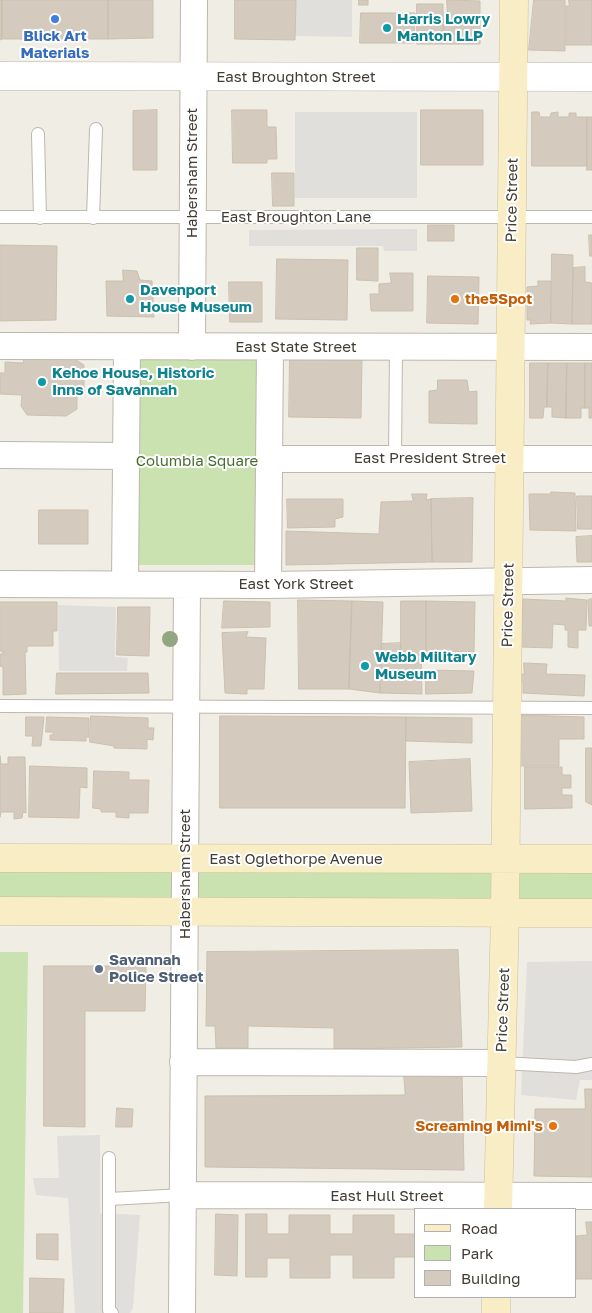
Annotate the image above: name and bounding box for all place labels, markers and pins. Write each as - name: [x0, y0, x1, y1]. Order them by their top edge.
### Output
- place label: Harris Lowry Manton LLP: [397, 10, 490, 45]
- marker: Blick Art Materials: [49, 13, 61, 25]
- marker: Harris Lowry Manton LLP: [381, 22, 393, 34]
- place label: Blick Art Materials: [21, 27, 89, 62]
- place label: Davenport House Museum: [140, 281, 252, 316]
- place label: the5Spot: [465, 290, 532, 308]
- marker: Davenport House Museum: [124, 293, 136, 305]
- marker: the5Spot: [449, 293, 461, 305]
- place label: Kehoe House, Historic Inns of Savannah: [52, 364, 214, 399]
- marker: Kehoe House, Historic Inns of Savannah: [36, 376, 48, 388]
- place label: Webb Military Museum: [375, 648, 477, 683]
- marker: Webb Military Museum: [359, 660, 371, 672]
- place label: Savannah Police Street: [109, 951, 203, 986]
- marker: Savannah Police Street: [93, 963, 105, 975]
- place label: Screaming Mimi's: [415, 1117, 543, 1135]
- marker: Screaming Mimi's: [547, 1120, 559, 1132]

